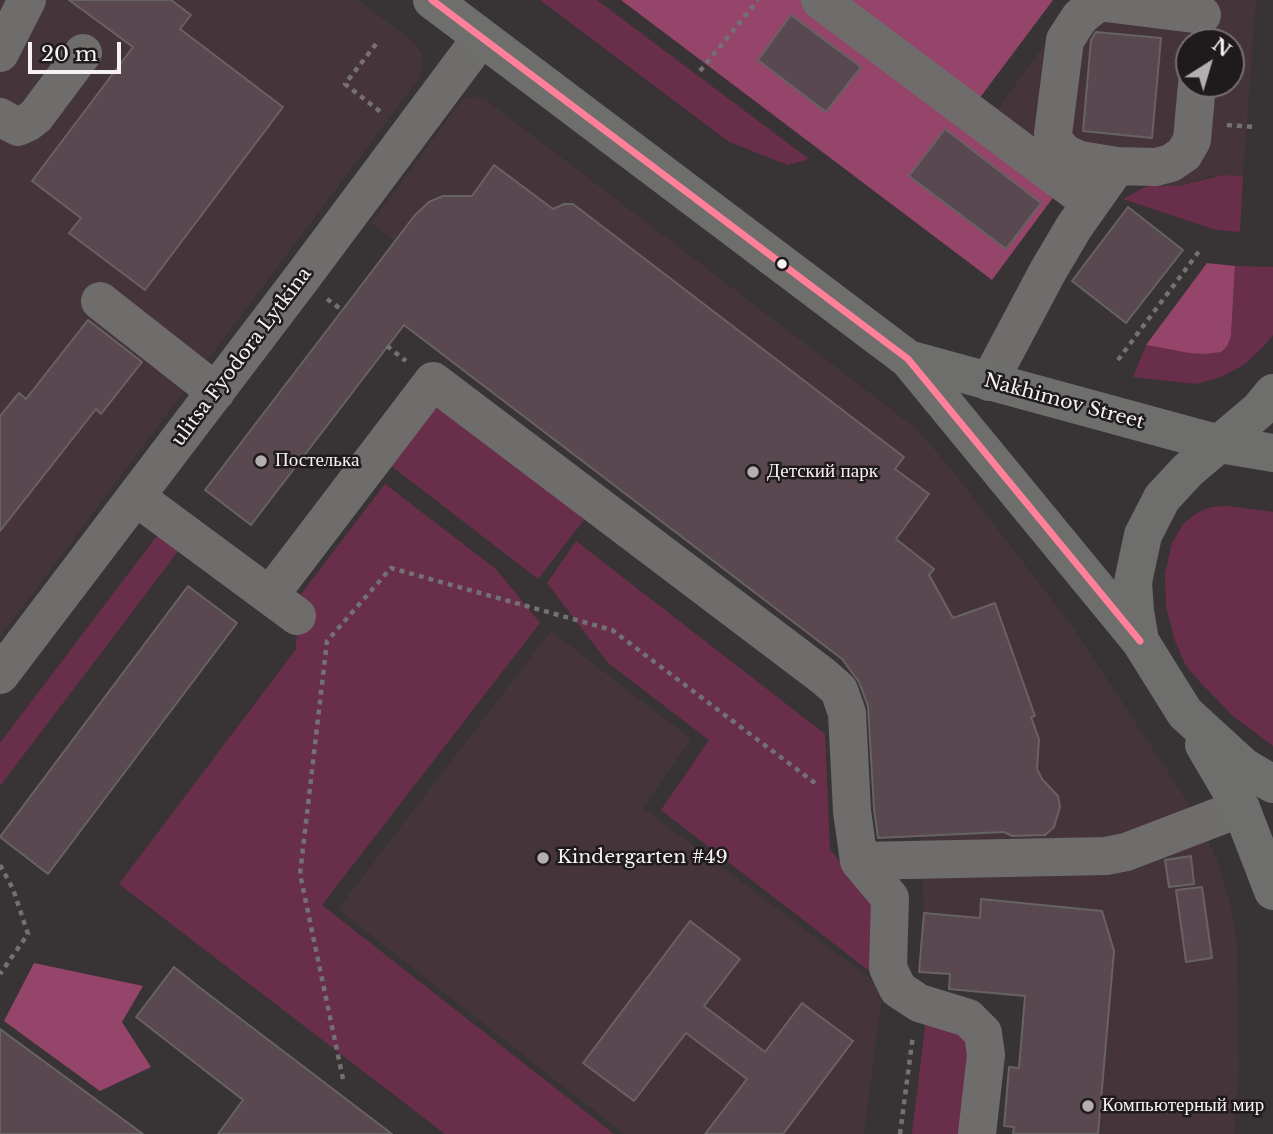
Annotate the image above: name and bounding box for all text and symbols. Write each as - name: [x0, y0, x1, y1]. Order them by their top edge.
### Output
- scale bar: [32, 28, 124, 72]
- north arrow: [1175, 28, 1245, 98]
- text: N: [1208, 33, 1236, 62]
- text: 20 m: [41, 41, 98, 67]
- unlabelled marker: [775, 257, 789, 271]
- street label: ulitsa Fyodora Lytkina: [167, 263, 317, 451]
- street label: Nakhimov Street: [981, 370, 1147, 434]
- place label: Постелька: [275, 450, 359, 472]
- marker: Постелька: [253, 453, 269, 469]
- place label: Детский парк: [767, 461, 878, 483]
- marker: Детский парк: [745, 464, 761, 480]
- place label: Kindergarten #49: [557, 847, 728, 869]
- marker: Kindergarten #49: [535, 850, 551, 866]
- place label: Компьютерный мир: [1102, 1095, 1264, 1117]
- marker: Компьютерный мир: [1080, 1098, 1096, 1114]

